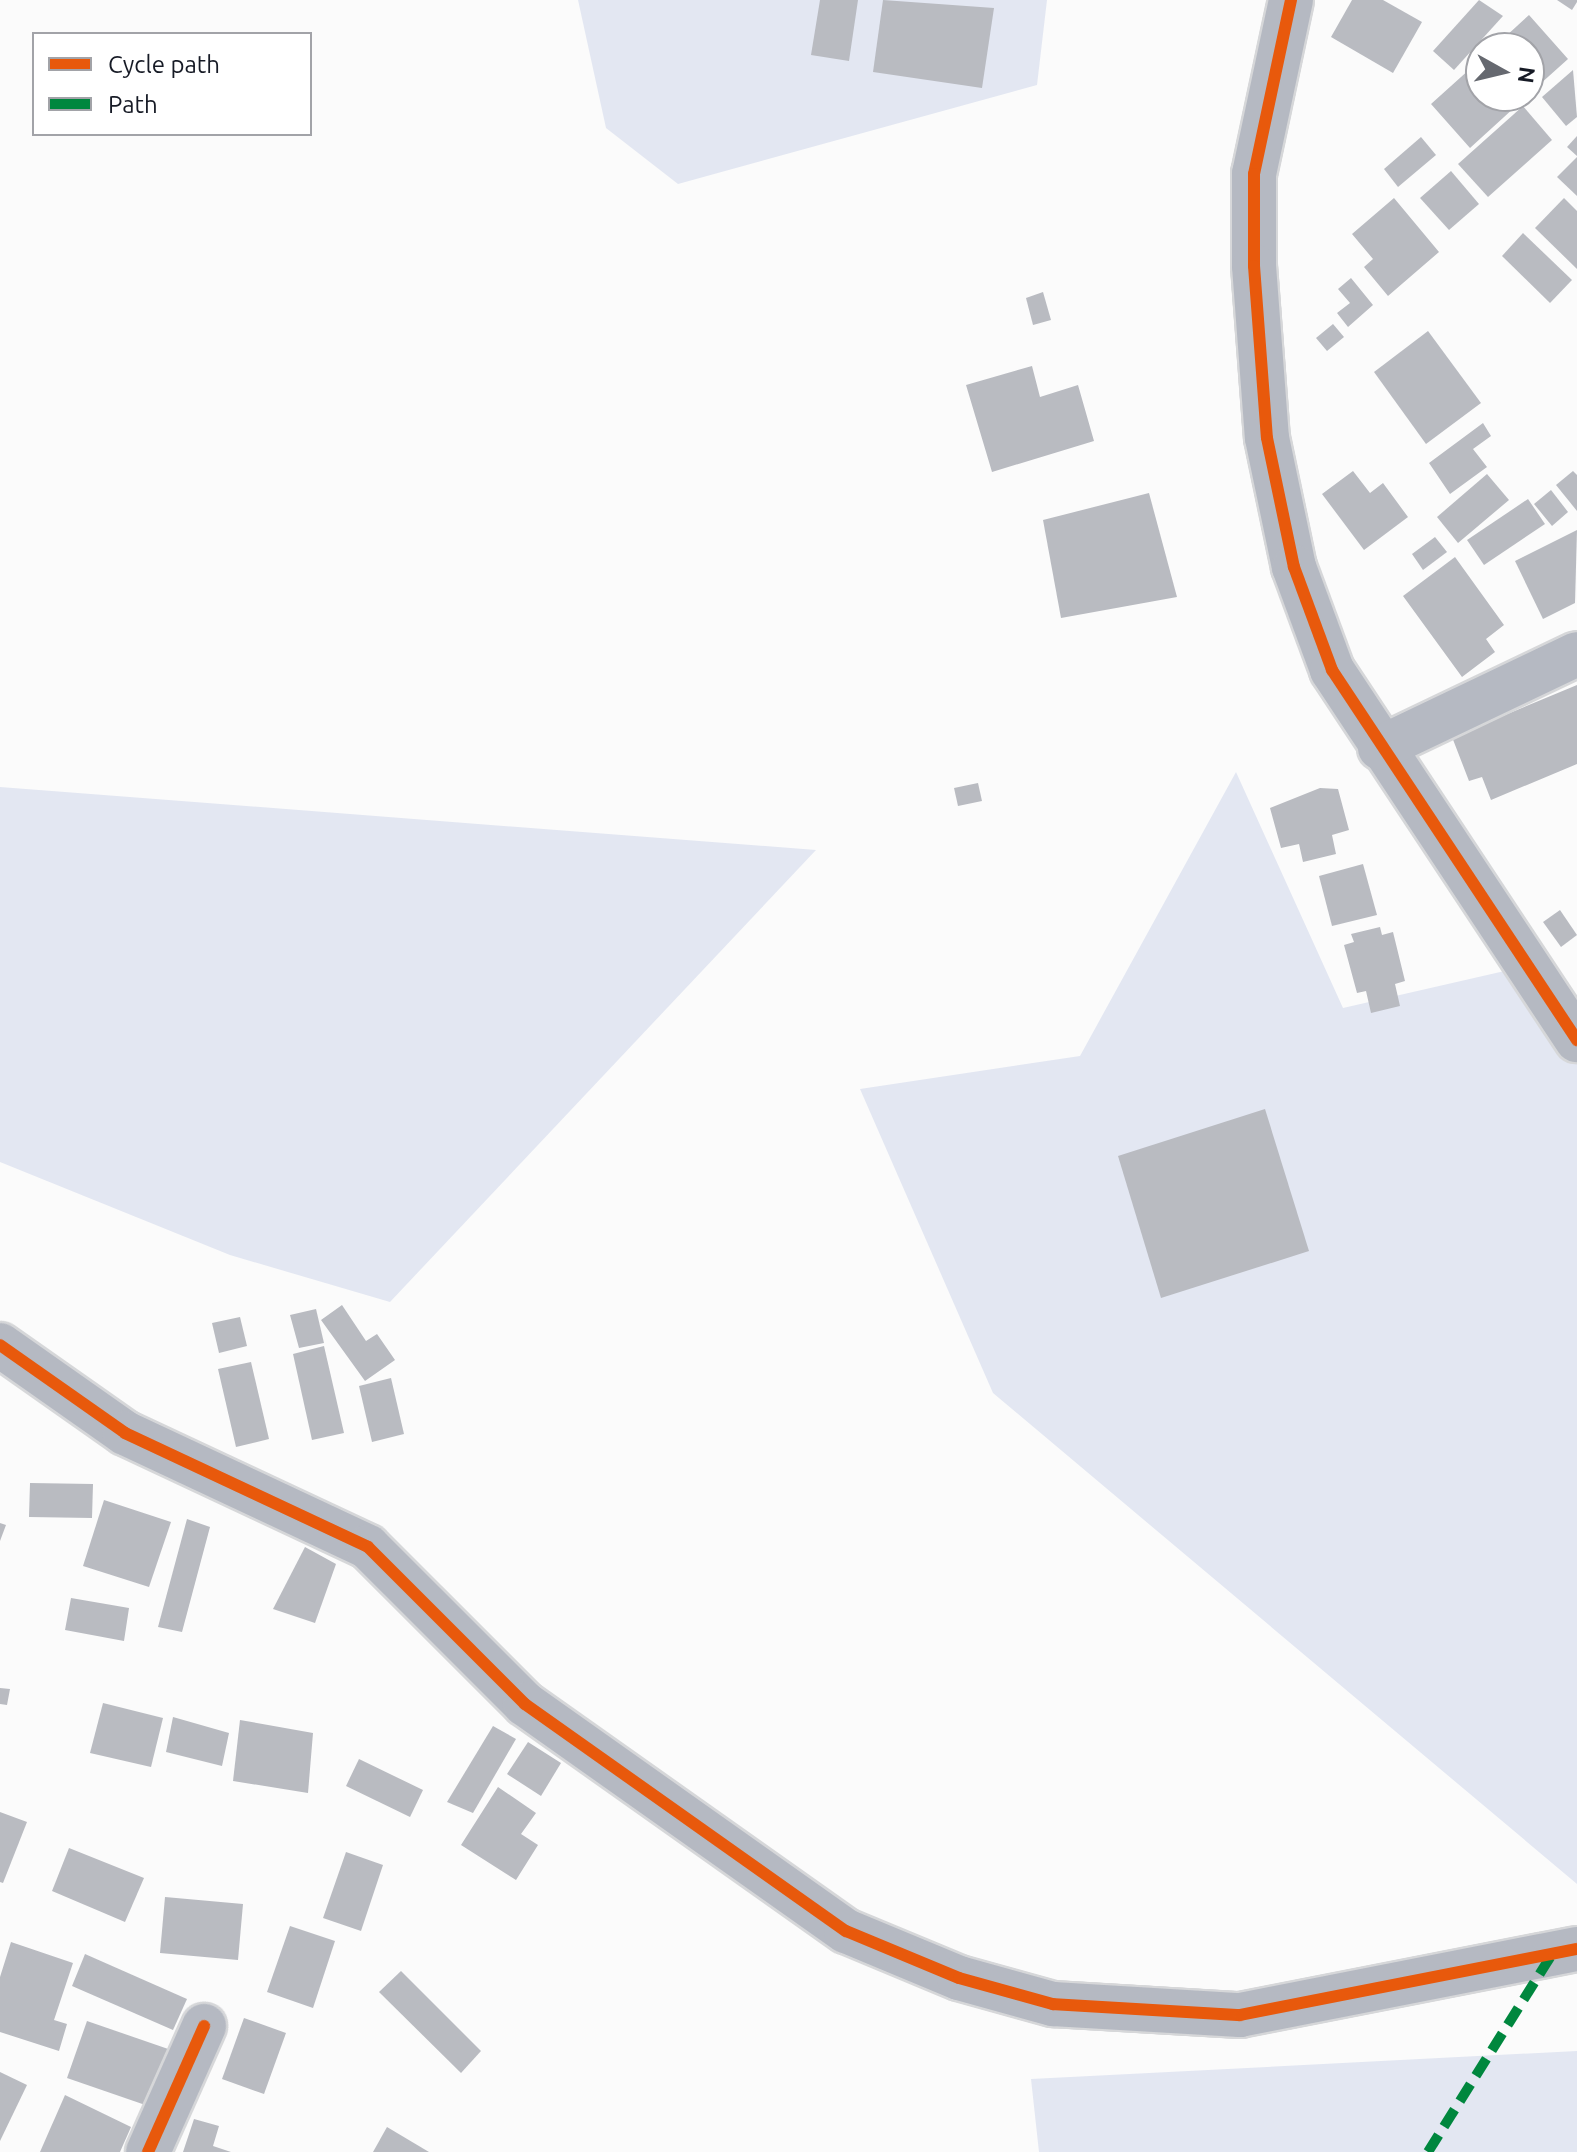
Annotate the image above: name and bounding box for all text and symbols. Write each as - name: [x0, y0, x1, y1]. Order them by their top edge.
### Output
- legend: [32, 32, 312, 136]
- north arrow: [1465, 32, 1545, 112]
- text: Cycle path: [108, 51, 220, 78]
- text: N: [1514, 65, 1541, 85]
- text: Path: [108, 91, 158, 118]

